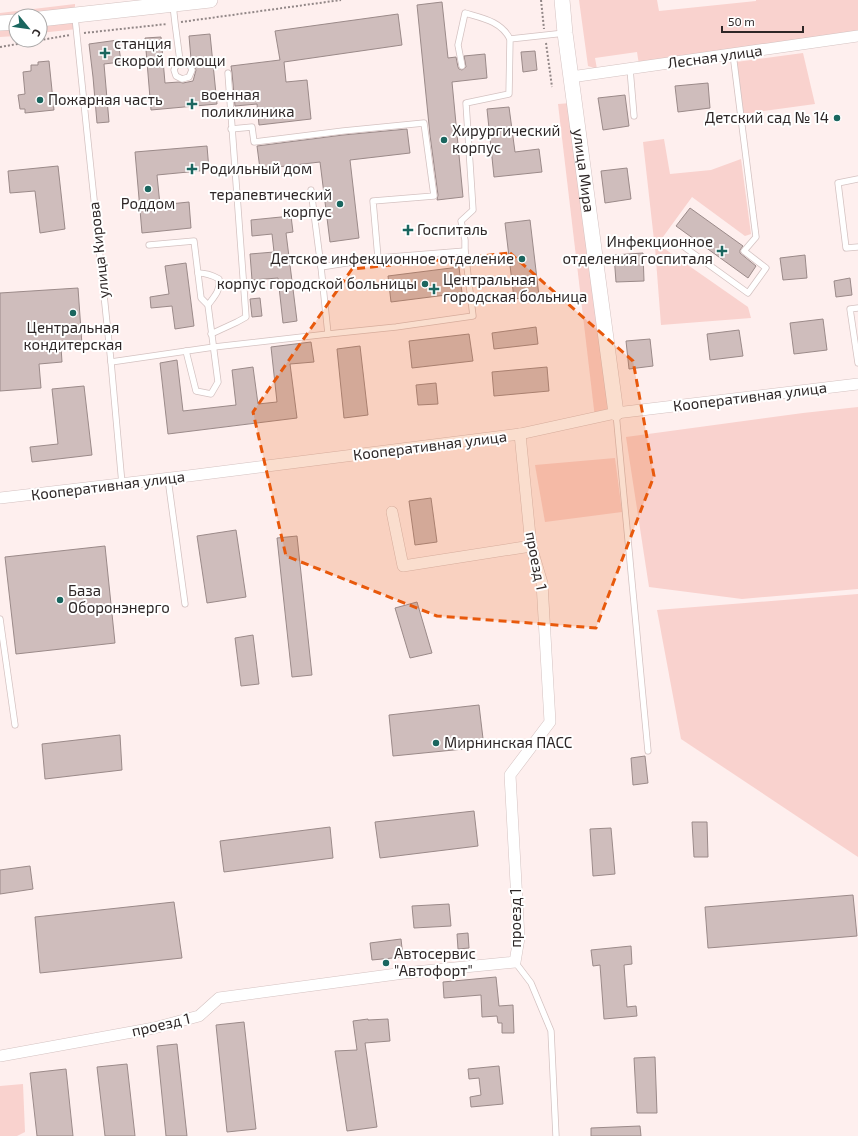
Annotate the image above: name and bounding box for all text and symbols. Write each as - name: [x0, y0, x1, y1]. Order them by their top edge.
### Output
- north arrow: [8, 8, 48, 48]
- scale bar: [722, 8, 803, 34]
- text: 50 m: [728, 14, 755, 28]
- text: С: [30, 27, 44, 40]
- place label: станция скорой помощи: [114, 34, 226, 69]
- street label: Лесная улица: [666, 40, 764, 73]
- marker: станция скорой помощи: [99, 47, 111, 59]
- place label: военная поликлиника: [201, 85, 294, 120]
- place label: Пожарная часть: [48, 90, 163, 108]
- marker: Пожарная часть: [35, 95, 45, 105]
- marker: военная поликлиника: [186, 98, 198, 110]
- place label: Детский сад № 14: [705, 108, 829, 126]
- marker: Детский сад № 14: [832, 113, 842, 123]
- place label: Хирургический корпус: [452, 121, 560, 157]
- street label: улица Мира: [569, 128, 599, 213]
- marker: Хирургический корпус: [439, 135, 449, 145]
- place label: Родильный дом: [201, 159, 312, 177]
- marker: Родильный дом: [186, 163, 198, 175]
- marker: Роддом: [143, 184, 153, 194]
- place label: терапевтический корпус: [209, 185, 332, 221]
- place label: Роддом: [121, 194, 175, 212]
- marker: терапевтический корпус: [335, 199, 345, 209]
- street label: улица Кирова: [84, 201, 113, 299]
- place label: Госпиталь: [417, 220, 488, 238]
- marker: Госпиталь: [402, 224, 414, 236]
- place label: Инфекционное отделения госпиталя: [562, 232, 713, 267]
- marker: Инфекционное отделения госпиталя: [716, 245, 728, 257]
- place label: Детское инфекционное отделение: [270, 249, 514, 267]
- marker: Детское инфекционное отделение: [517, 254, 527, 264]
- place label: Центральная городская больница: [443, 270, 587, 305]
- place label: корпус городской больницы: [217, 274, 417, 293]
- marker: корпус городской больницы: [420, 279, 430, 289]
- marker: Центральная городская больница: [428, 283, 440, 295]
- marker: Центральная кондитерская: [68, 308, 78, 318]
- place label: Центральная кондитерская: [24, 318, 122, 353]
- street label: Кооперативная улица: [672, 378, 828, 415]
- street label: Кооперативная улица: [352, 427, 508, 464]
- street label: Кооперативная улица: [30, 467, 186, 504]
- street label: проезд 1: [522, 530, 551, 592]
- place label: База Оборонэнерго: [68, 581, 170, 616]
- marker: База Оборонэнерго: [55, 595, 65, 605]
- place label: Мирнинская ПАСС: [444, 733, 573, 751]
- marker: Мирнинская ПАСС: [431, 738, 441, 748]
- street label: проезд 1: [506, 888, 524, 948]
- place label: Автосервис "Автофорт": [394, 944, 476, 979]
- marker: Автосервис "Автофорт": [381, 958, 391, 968]
- street label: проезд 1: [130, 1009, 192, 1039]

